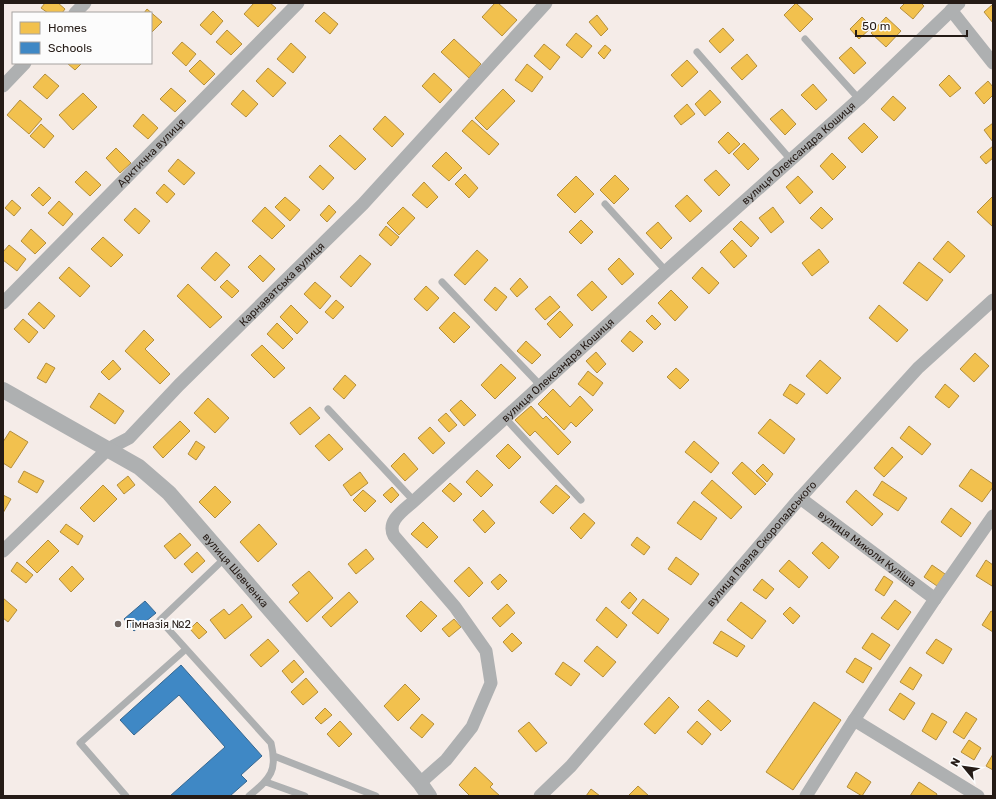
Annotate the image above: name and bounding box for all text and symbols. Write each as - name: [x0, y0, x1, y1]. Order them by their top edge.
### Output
- legend: [12, 12, 152, 64]
- scale bar: [856, 12, 967, 38]
- text: 50 m: [862, 19, 890, 33]
- text: Homes: [48, 21, 87, 35]
- text: Schools: [48, 41, 92, 55]
- street label: вулиця Олександра Кошиця: [739, 99, 858, 207]
- street label: Арктична вулиця: [114, 115, 188, 190]
- street label: Карнаватська вулиця: [236, 239, 327, 329]
- street label: вулиця Олександра Кошиця: [499, 315, 617, 425]
- street label: вулиця Павла Скоропадського: [704, 478, 819, 609]
- street label: вулиця Миколи Куліша: [815, 507, 919, 589]
- street label: вулиця Шевченка: [200, 530, 272, 610]
- place label: Гімназія №2: [126, 618, 191, 631]
- marker: Гімназія №2: [113, 619, 123, 629]
- north arrow: [944, 747, 984, 787]
- text: N: [948, 756, 963, 769]

